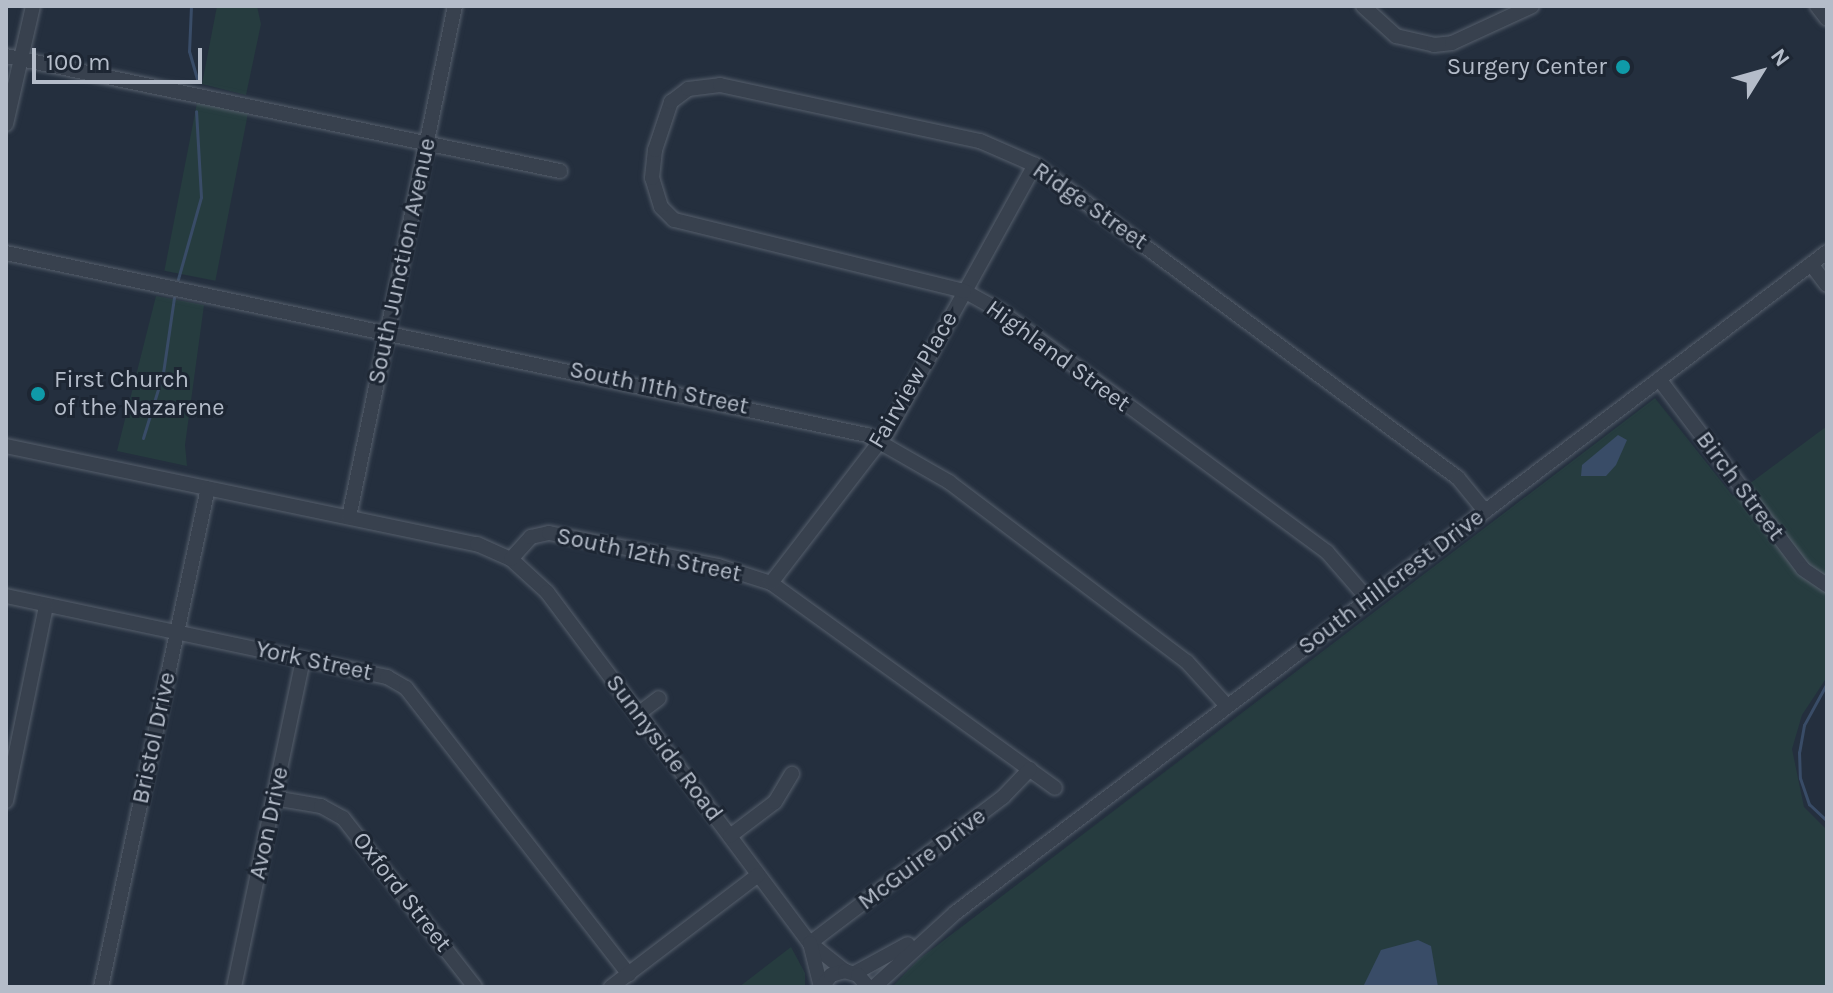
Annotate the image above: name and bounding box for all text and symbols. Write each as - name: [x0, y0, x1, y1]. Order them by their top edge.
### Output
- scale bar: [36, 32, 206, 82]
- north arrow: [1721, 32, 1801, 112]
- text: N: [1765, 43, 1795, 72]
- text: 100 m: [46, 48, 111, 76]
- place label: Surgery Center: [1447, 53, 1607, 81]
- marker: Surgery Center: [1614, 58, 1632, 76]
- street label: South Junction Avenue: [362, 135, 442, 387]
- street label: Ridge Street: [1027, 156, 1153, 256]
- street label: Highland Street: [980, 294, 1136, 418]
- street label: Fairview Place: [862, 306, 964, 454]
- street label: South 11th Street: [567, 355, 751, 421]
- place label: First Church of the Nazarene: [54, 366, 225, 422]
- marker: First Church of the Nazarene: [29, 385, 47, 403]
- street label: Birch Street: [1690, 426, 1790, 546]
- street label: South Hillcrest Drive: [1293, 503, 1489, 661]
- street label: South 12th Street: [554, 521, 744, 589]
- street label: York Street: [253, 635, 375, 687]
- street label: Bristol Drive: [126, 669, 182, 807]
- street label: Sunnyside Road: [599, 669, 729, 827]
- street label: Avon Drive: [243, 764, 295, 882]
- street label: McGuire Drive: [852, 802, 992, 916]
- street label: Oxford Street: [346, 827, 458, 957]

